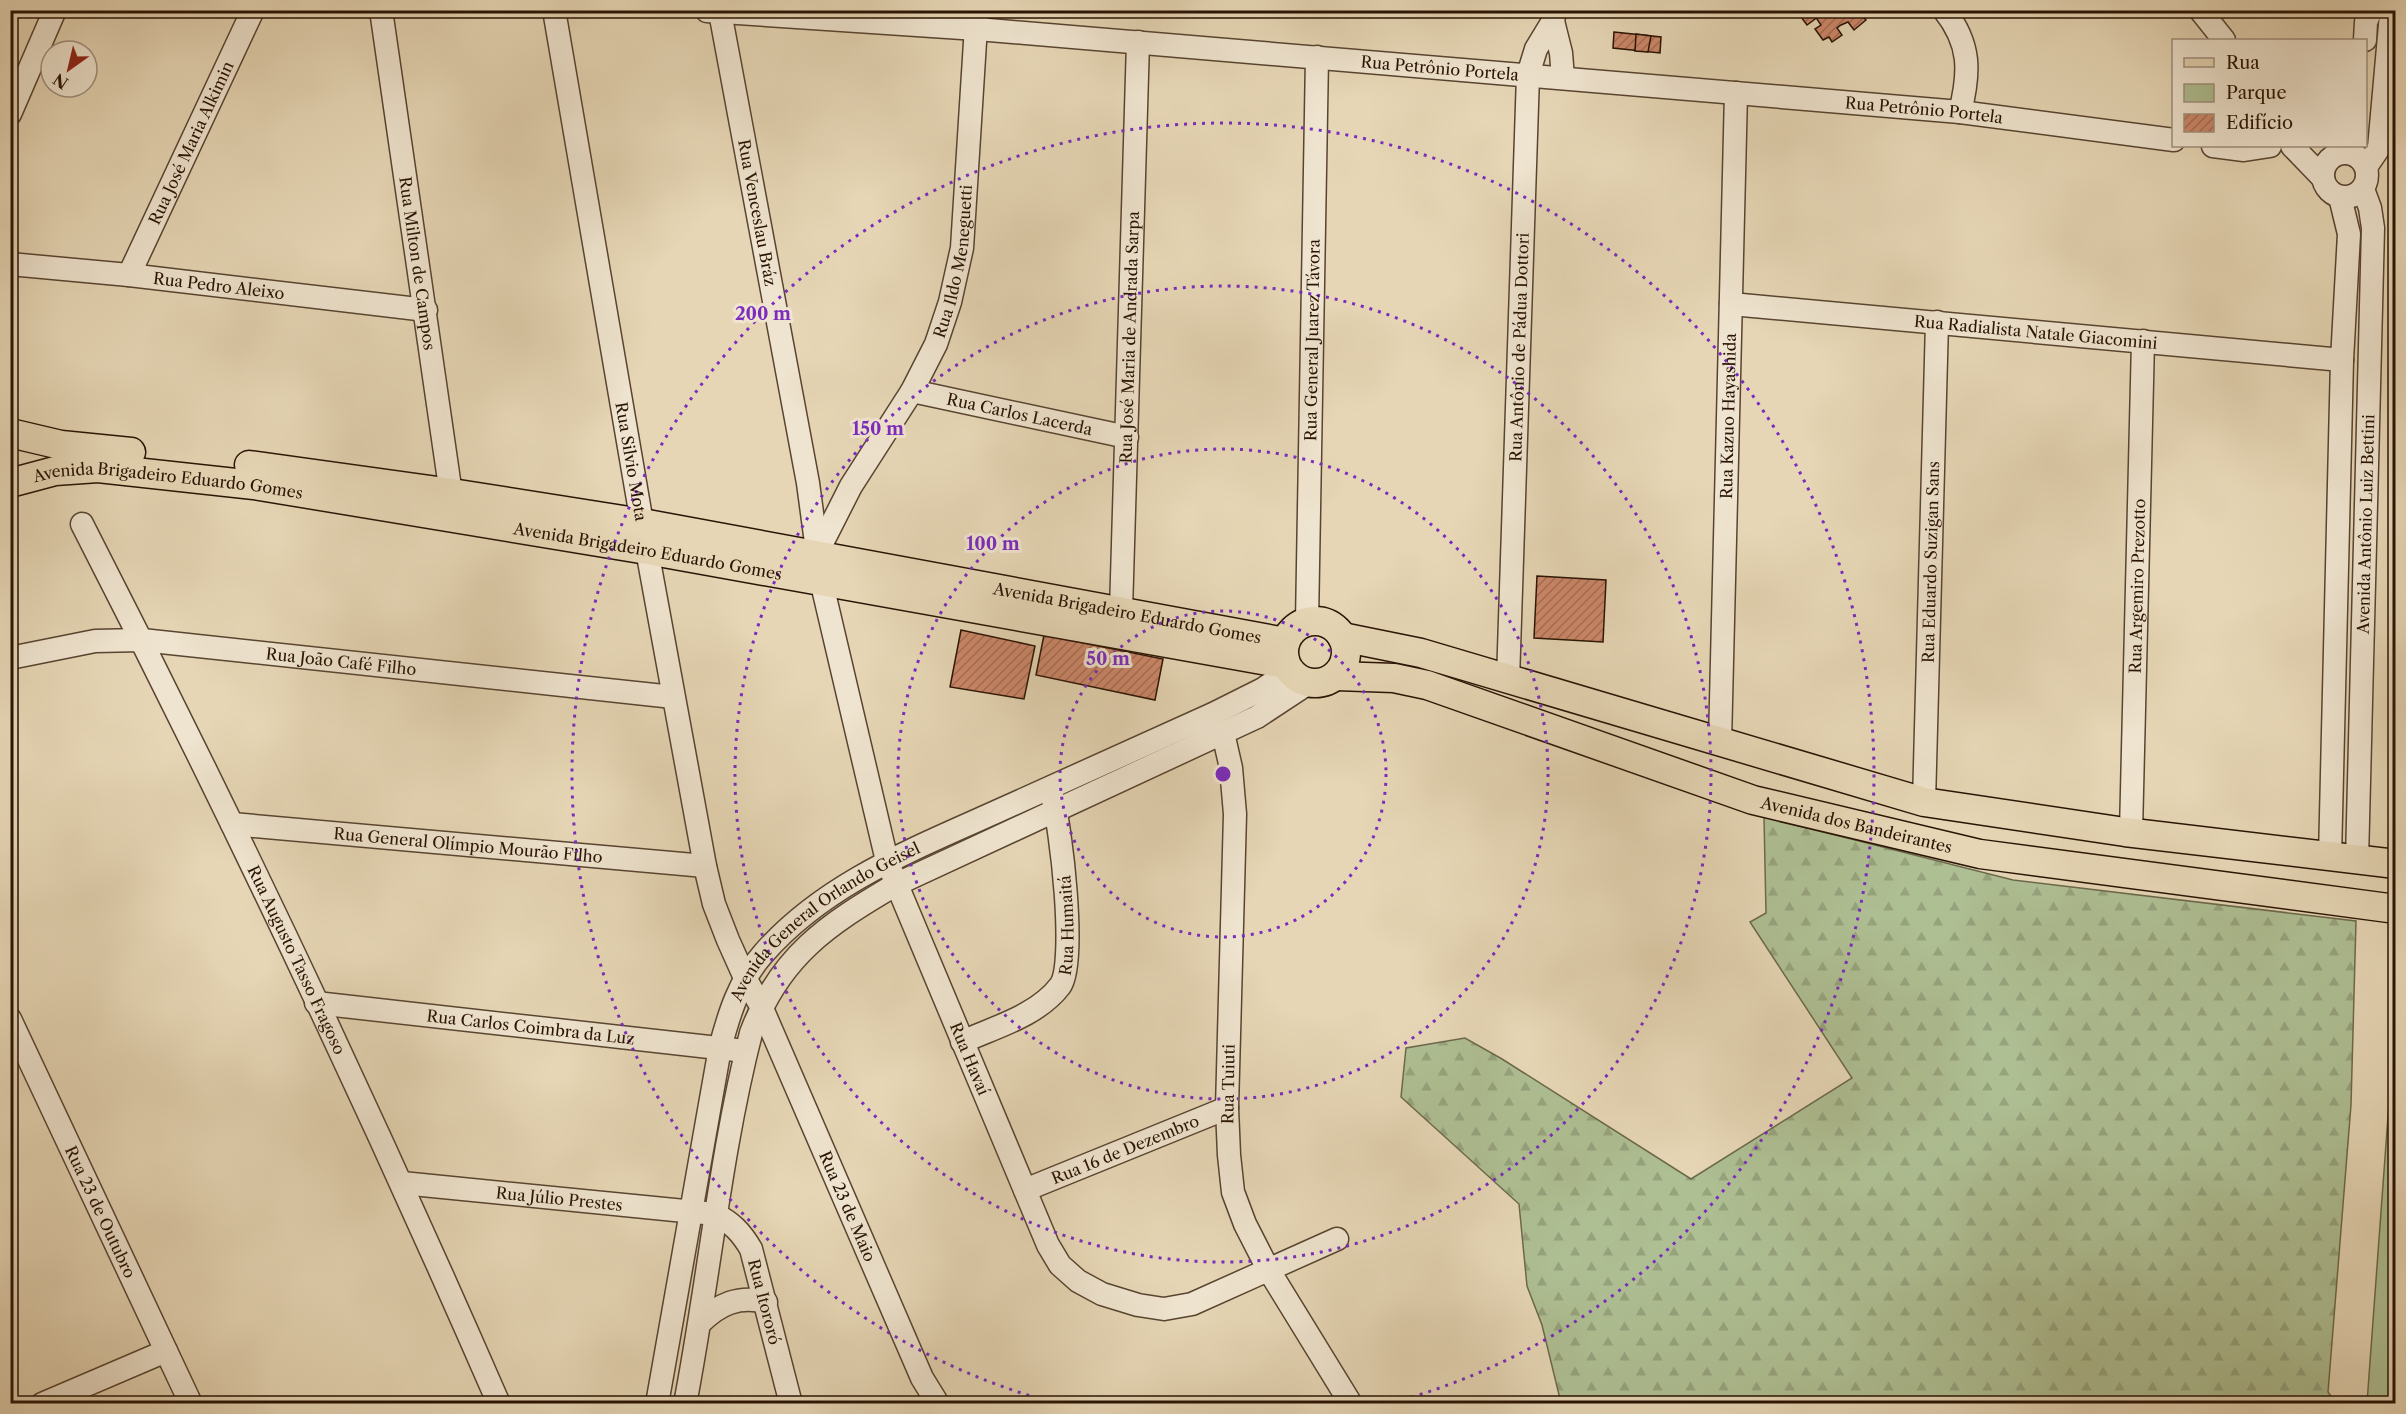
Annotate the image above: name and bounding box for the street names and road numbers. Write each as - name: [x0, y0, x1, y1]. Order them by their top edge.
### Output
- street label: Rua Petrônio Portela: [1360, 51, 1520, 85]
- street label: Rua José Maria Alkimin: [144, 58, 238, 228]
- street label: Rua Petrônio Portela: [1844, 92, 2005, 128]
- street label: Rua Venceslau Bráz: [734, 138, 781, 287]
- street label: Rua Milton de Campos: [395, 175, 440, 351]
- street label: Rua Ildo Meneguetti: [929, 184, 976, 341]
- street label: Rua José Maria de Andrada Sarpa: [1115, 210, 1143, 464]
- street label: Rua Antônio de Pádua Dottori: [1505, 232, 1533, 462]
- street label: Rua General Juarez Távora: [1300, 238, 1324, 441]
- street label: Rua Pedro Aleixo: [152, 268, 286, 303]
- street label: Rua Radialista Natale Giacomini: [1913, 311, 2158, 353]
- street label: Rua Kazuo Hayashida: [1716, 332, 1740, 499]
- street label: Rua Carlos Lacerda: [945, 389, 1095, 439]
- street label: Rua Silvio Mota: [611, 400, 652, 523]
- street label: Avenida Antônio Luiz Bettini: [2353, 414, 2378, 635]
- street label: Avenida Brigadeiro Eduardo Gomes: [30, 458, 304, 503]
- street label: Rua Eduardo Suzigan Sans: [1918, 461, 1943, 663]
- street label: Rua Argemiro Prezotto: [2125, 498, 2149, 674]
- street label: Avenida Brigadeiro Eduardo Gomes: [511, 518, 784, 584]
- street label: Avenida Brigadeiro Eduardo Gomes: [991, 578, 1263, 647]
- street label: Rua João Café Filho: [265, 643, 418, 679]
- street label: Avenida dos Bandeirantes: [1758, 792, 1954, 857]
- street label: Rua General Olímpio Mourão Filho: [333, 823, 604, 867]
- street label: Avenida General Orlando Geisel: [725, 838, 923, 1005]
- street label: Rua Augusto Tasso Fragoso: [243, 862, 350, 1058]
- street label: Rua Humaitá: [1054, 874, 1078, 977]
- street label: Rua Carlos Coimbra da Luz: [426, 1005, 636, 1049]
- street label: Rua Havaí: [946, 1019, 994, 1098]
- street label: Rua Tuiuti: [1217, 1044, 1239, 1124]
- street label: Rua 16 de Dezembro: [1048, 1110, 1202, 1188]
- street label: Rua 23 de Outubro: [61, 1142, 140, 1281]
- street label: Rua 23 de Maio: [815, 1148, 880, 1265]
- street label: Rua Júlio Prestes: [495, 1182, 624, 1215]
- street label: Rua Itororó: [744, 1257, 785, 1347]

